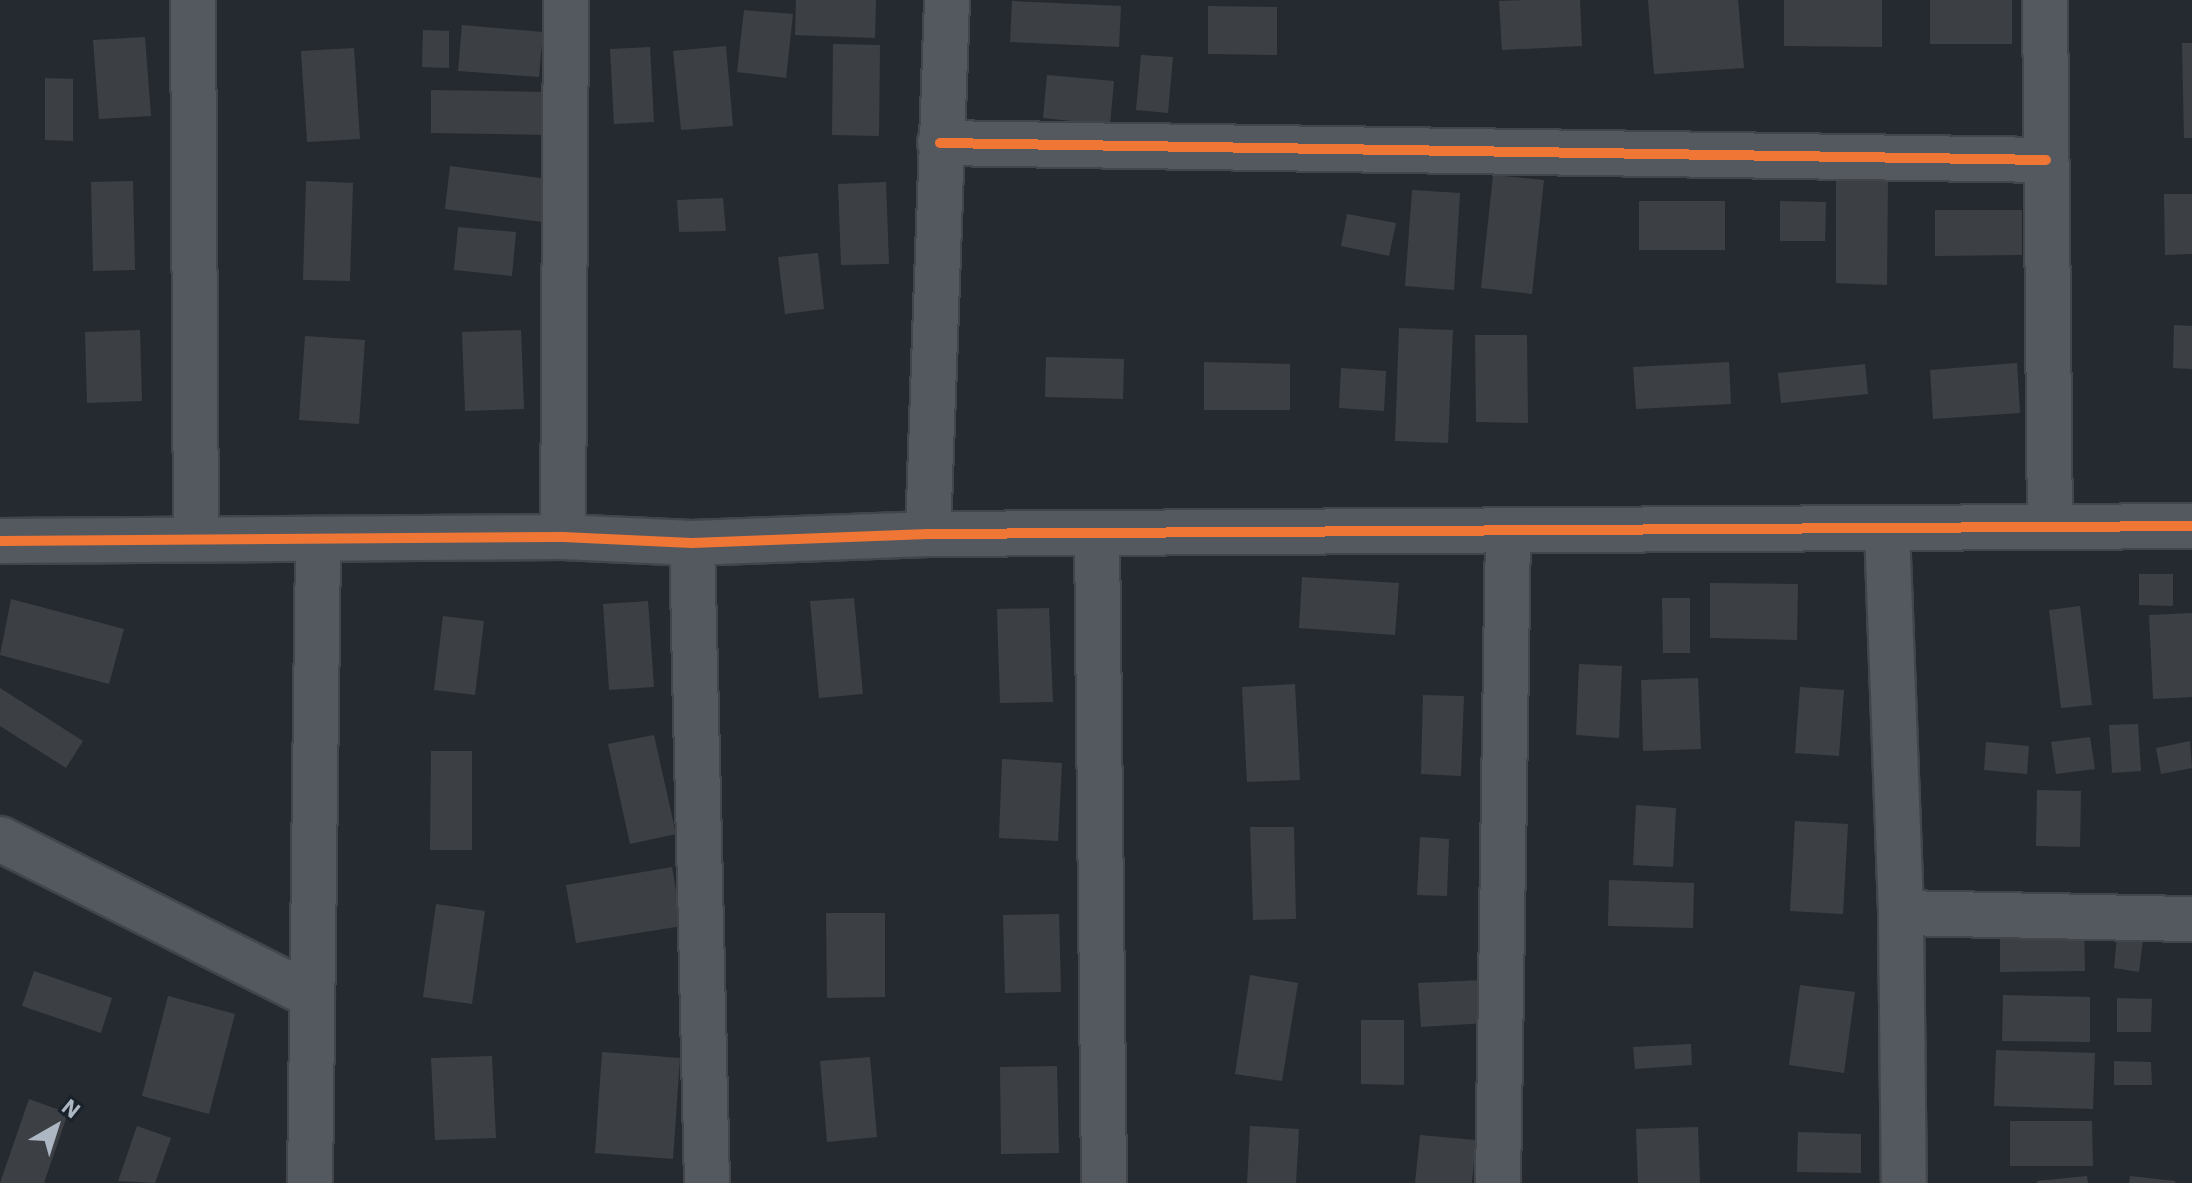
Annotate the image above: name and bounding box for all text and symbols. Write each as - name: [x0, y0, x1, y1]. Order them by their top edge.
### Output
- north arrow: [16, 1087, 96, 1167]
- text: N: [56, 1092, 87, 1124]

